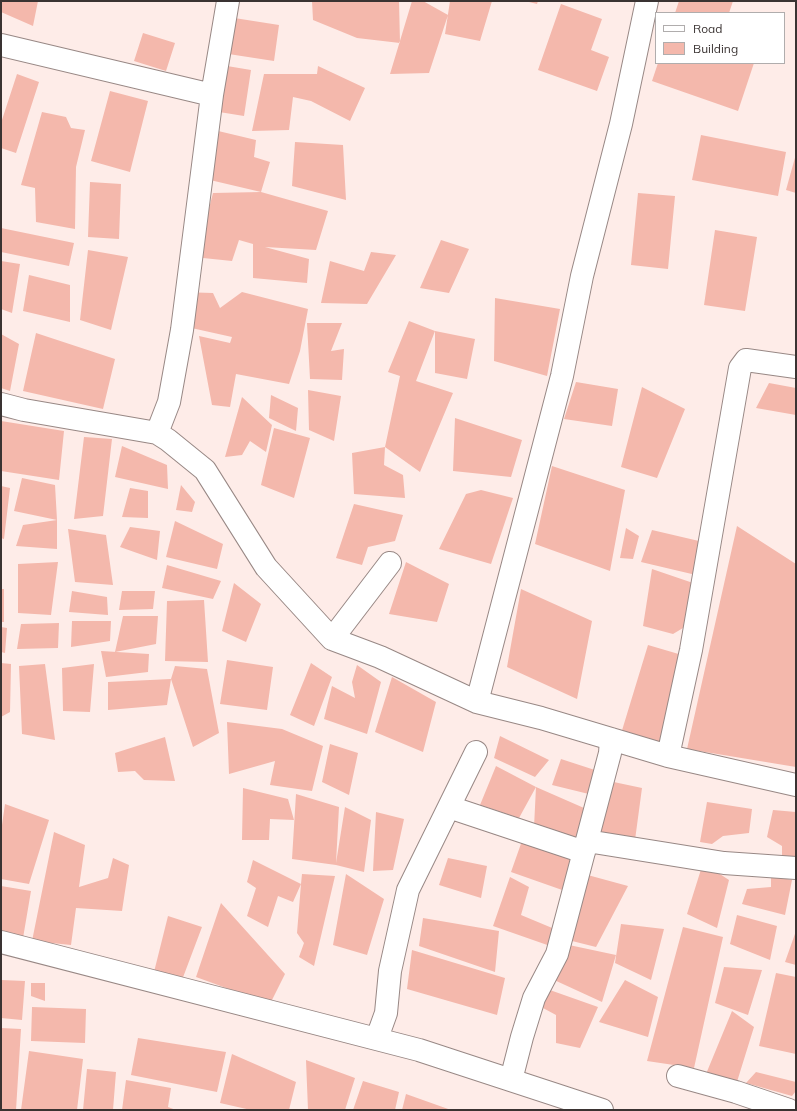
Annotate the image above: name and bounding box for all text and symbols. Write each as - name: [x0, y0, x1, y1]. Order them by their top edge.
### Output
- legend: [655, 12, 785, 64]
- text: Road: [693, 21, 722, 36]
- text: Building: [693, 41, 738, 56]

